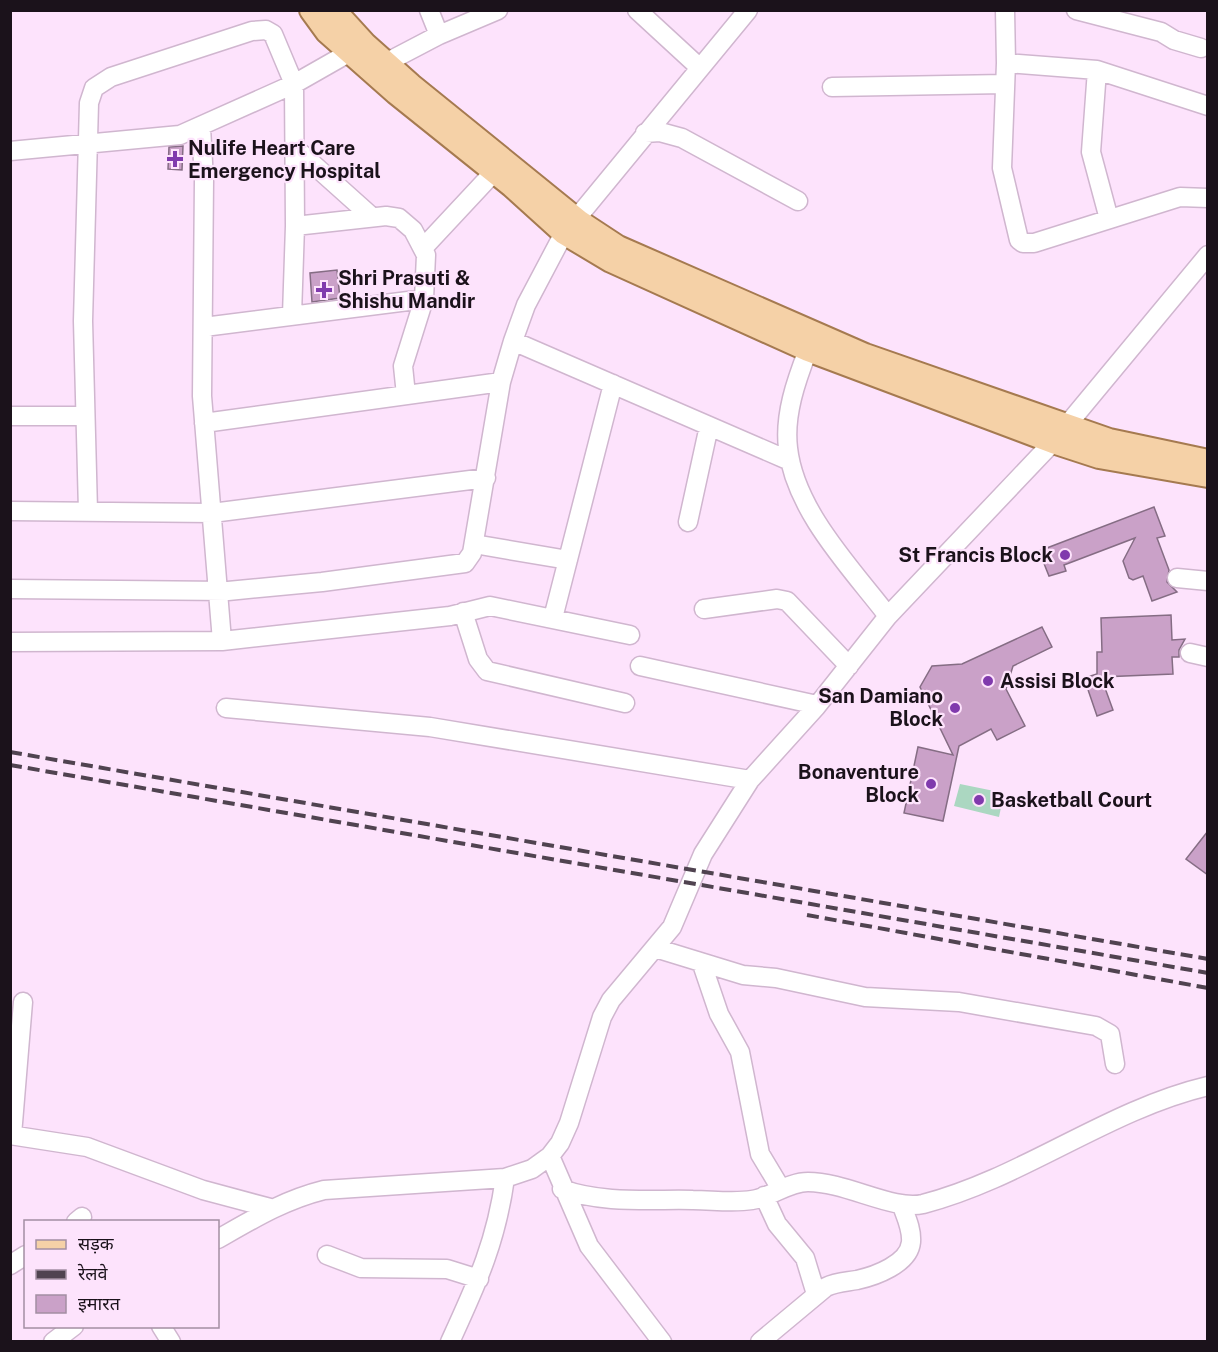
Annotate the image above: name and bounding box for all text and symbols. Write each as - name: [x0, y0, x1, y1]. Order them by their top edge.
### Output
- place label: Nulife Heart Care Emergency Hospital: [188, 136, 381, 183]
- marker: Nulife Heart Care Emergency Hospital: [166, 150, 184, 168]
- place label: Shri Prasuti & Shishu Mandir: [338, 266, 475, 313]
- marker: Shri Prasuti & Shishu Mandir: [315, 281, 333, 299]
- place label: St Francis Block: [898, 543, 1053, 567]
- marker: St Francis Block: [1058, 548, 1072, 562]
- place label: Assisi Block: [1000, 669, 1115, 693]
- marker: Assisi Block: [981, 674, 995, 688]
- place label: San Damiano Block: [818, 684, 943, 731]
- marker: San Damiano Block: [948, 701, 962, 715]
- place label: Bonaventure Block: [798, 760, 919, 807]
- marker: Bonaventure Block: [924, 777, 938, 791]
- place label: Basketball Court: [991, 788, 1152, 812]
- marker: Basketball Court: [972, 793, 986, 807]
- legend: [24, 1220, 219, 1328]
- text: सड़क: [78, 1233, 115, 1254]
- text: रेलवे: [77, 1263, 109, 1284]
- text: इमारत: [78, 1293, 121, 1314]

